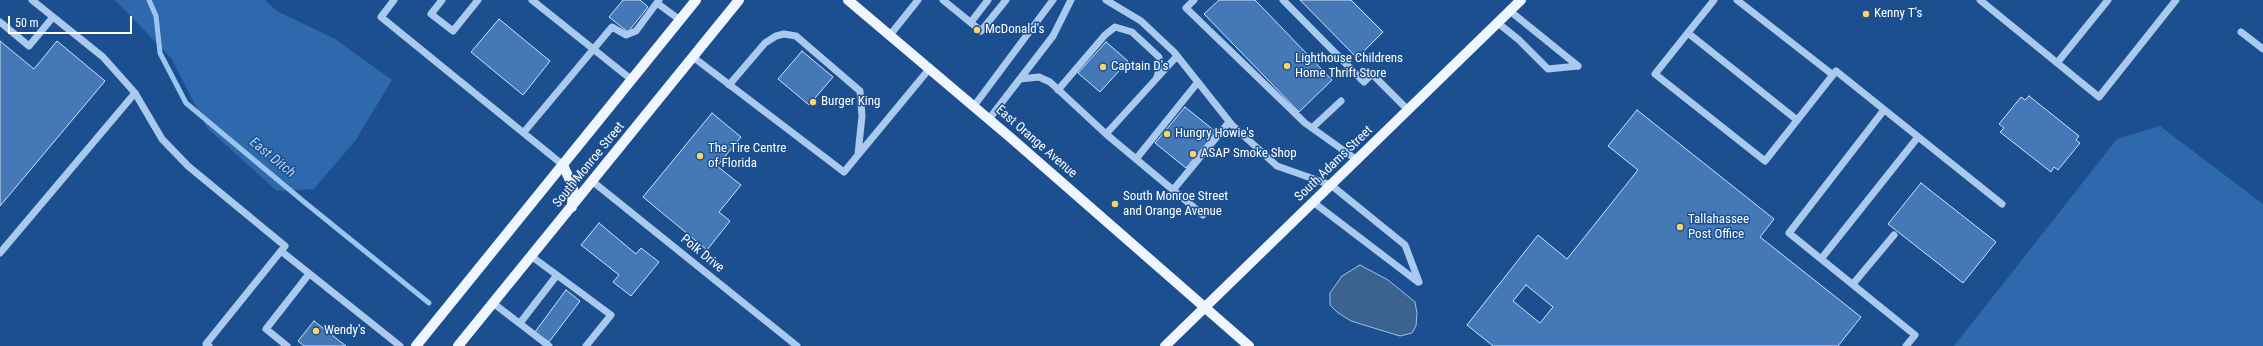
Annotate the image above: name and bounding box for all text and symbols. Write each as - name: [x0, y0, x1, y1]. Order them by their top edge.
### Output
- place label: Kenny T's: [1874, 6, 1922, 22]
- scale bar: [10, 8, 134, 34]
- marker: Kenny T's: [1861, 9, 1871, 19]
- text: 50 m: [15, 16, 39, 30]
- place label: McDonald's: [985, 22, 1044, 38]
- marker: McDonald's: [972, 25, 982, 35]
- place label: Lighthouse Childrens Home Thrift Store: [1295, 51, 1403, 82]
- place label: Captain D's: [1111, 59, 1168, 75]
- marker: Lighthouse Childrens Home Thrift Store: [1282, 61, 1292, 71]
- marker: Captain D's: [1098, 62, 1108, 72]
- place label: Burger King: [821, 94, 880, 110]
- marker: Burger King: [808, 97, 818, 107]
- street label: East Orange Avenue: [992, 103, 1080, 181]
- street label: South Monroe Street: [550, 119, 628, 211]
- street label: South Adams Street: [1292, 123, 1376, 205]
- place label: Hungry Howie's: [1175, 126, 1254, 142]
- marker: Hungry Howie's: [1162, 129, 1172, 139]
- water label: East Ditch: [246, 134, 298, 182]
- place label: The Tire Centre of Florida: [708, 141, 786, 172]
- place label: ASAP Smoke Shop: [1201, 146, 1297, 162]
- marker: ASAP Smoke Shop: [1188, 149, 1198, 159]
- marker: The Tire Centre of Florida: [695, 151, 705, 161]
- place label: South Monroe Street and Orange Avenue: [1123, 189, 1228, 220]
- marker: South Monroe Street and Orange Avenue: [1110, 199, 1120, 209]
- place label: Tallahassee Post Office: [1688, 212, 1749, 243]
- marker: Tallahassee Post Office: [1675, 222, 1685, 232]
- street label: Polk Drive: [677, 232, 727, 276]
- place label: Wendy's: [324, 323, 366, 339]
- marker: Wendy's: [311, 326, 321, 336]

